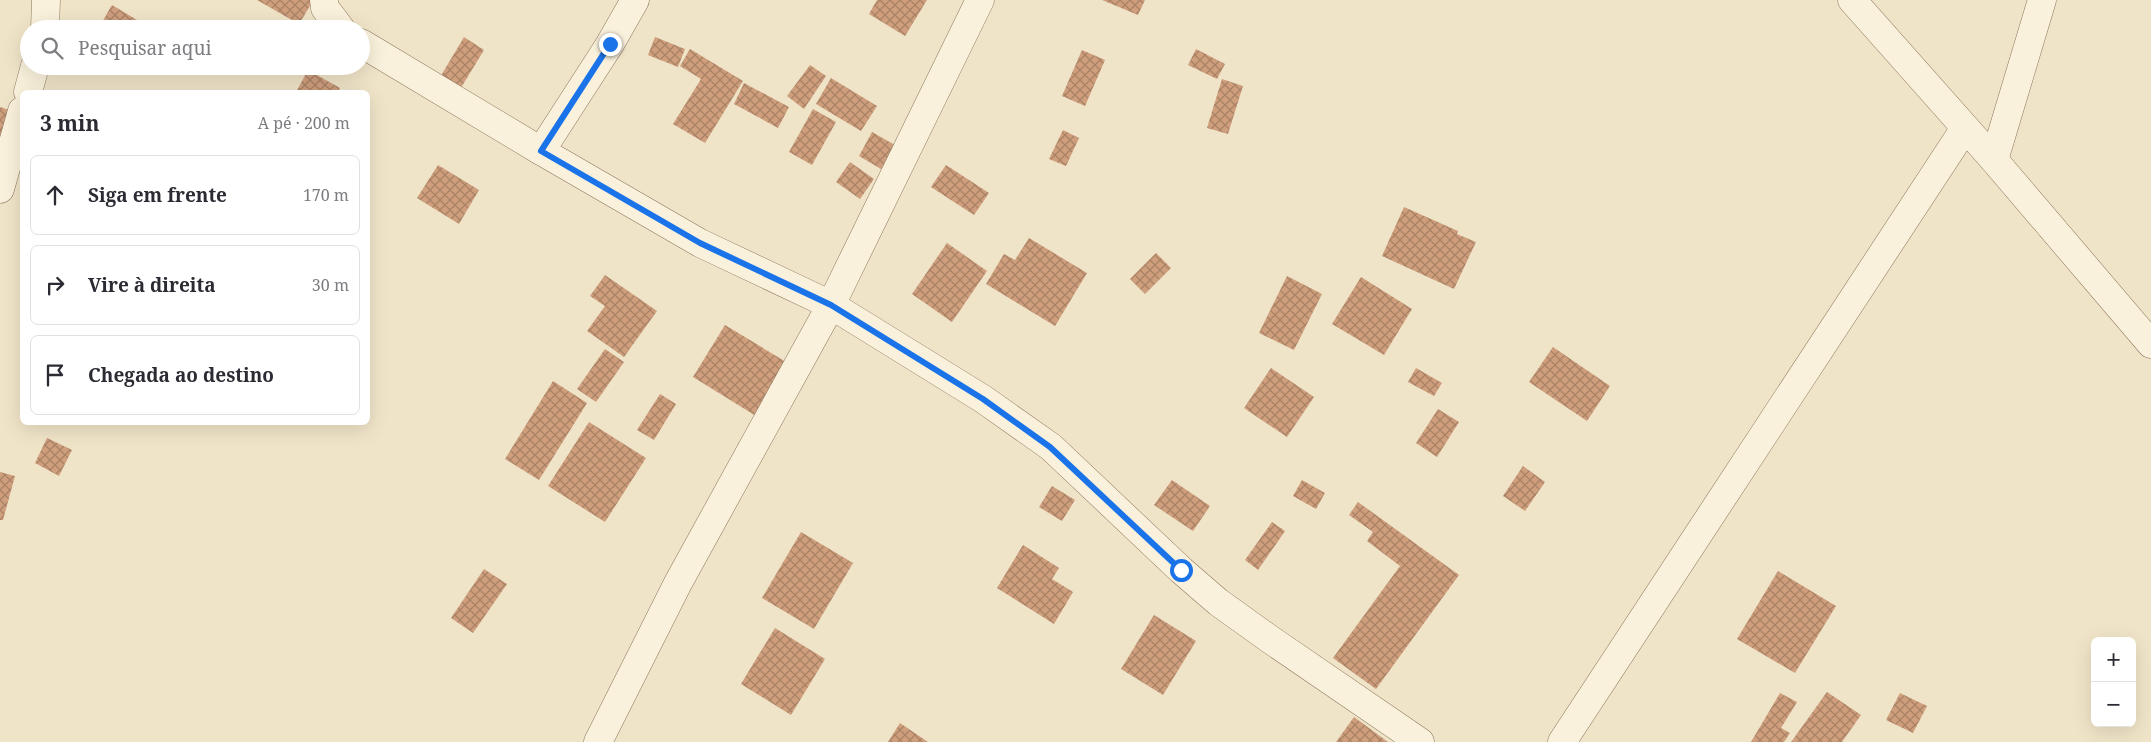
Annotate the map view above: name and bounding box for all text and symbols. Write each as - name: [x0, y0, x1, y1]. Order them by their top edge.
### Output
- search box: [20, 20, 370, 75]
- route end: [599, 33, 622, 56]
- icon: search: [38, 34, 66, 62]
- text: Pesquisar aqui: [78, 35, 212, 61]
- text: 3 min: [40, 109, 99, 137]
- text: A pé · 200 m: [258, 112, 350, 134]
- icon: ahead: [41, 181, 69, 209]
- text: Siga em frente: [88, 182, 227, 208]
- text: 170 m: [303, 184, 349, 206]
- icon: right: [41, 271, 69, 299]
- text: Vire à direita: [88, 272, 216, 298]
- text: 30 m: [312, 274, 349, 296]
- icon: arrive: [41, 361, 69, 389]
- text: Chegada ao destino: [88, 362, 274, 388]
- route start: [1170, 559, 1193, 582]
- map controls: [2091, 637, 2136, 727]
- button: +: [2091, 637, 2136, 682]
- button: −: [2091, 682, 2136, 727]

